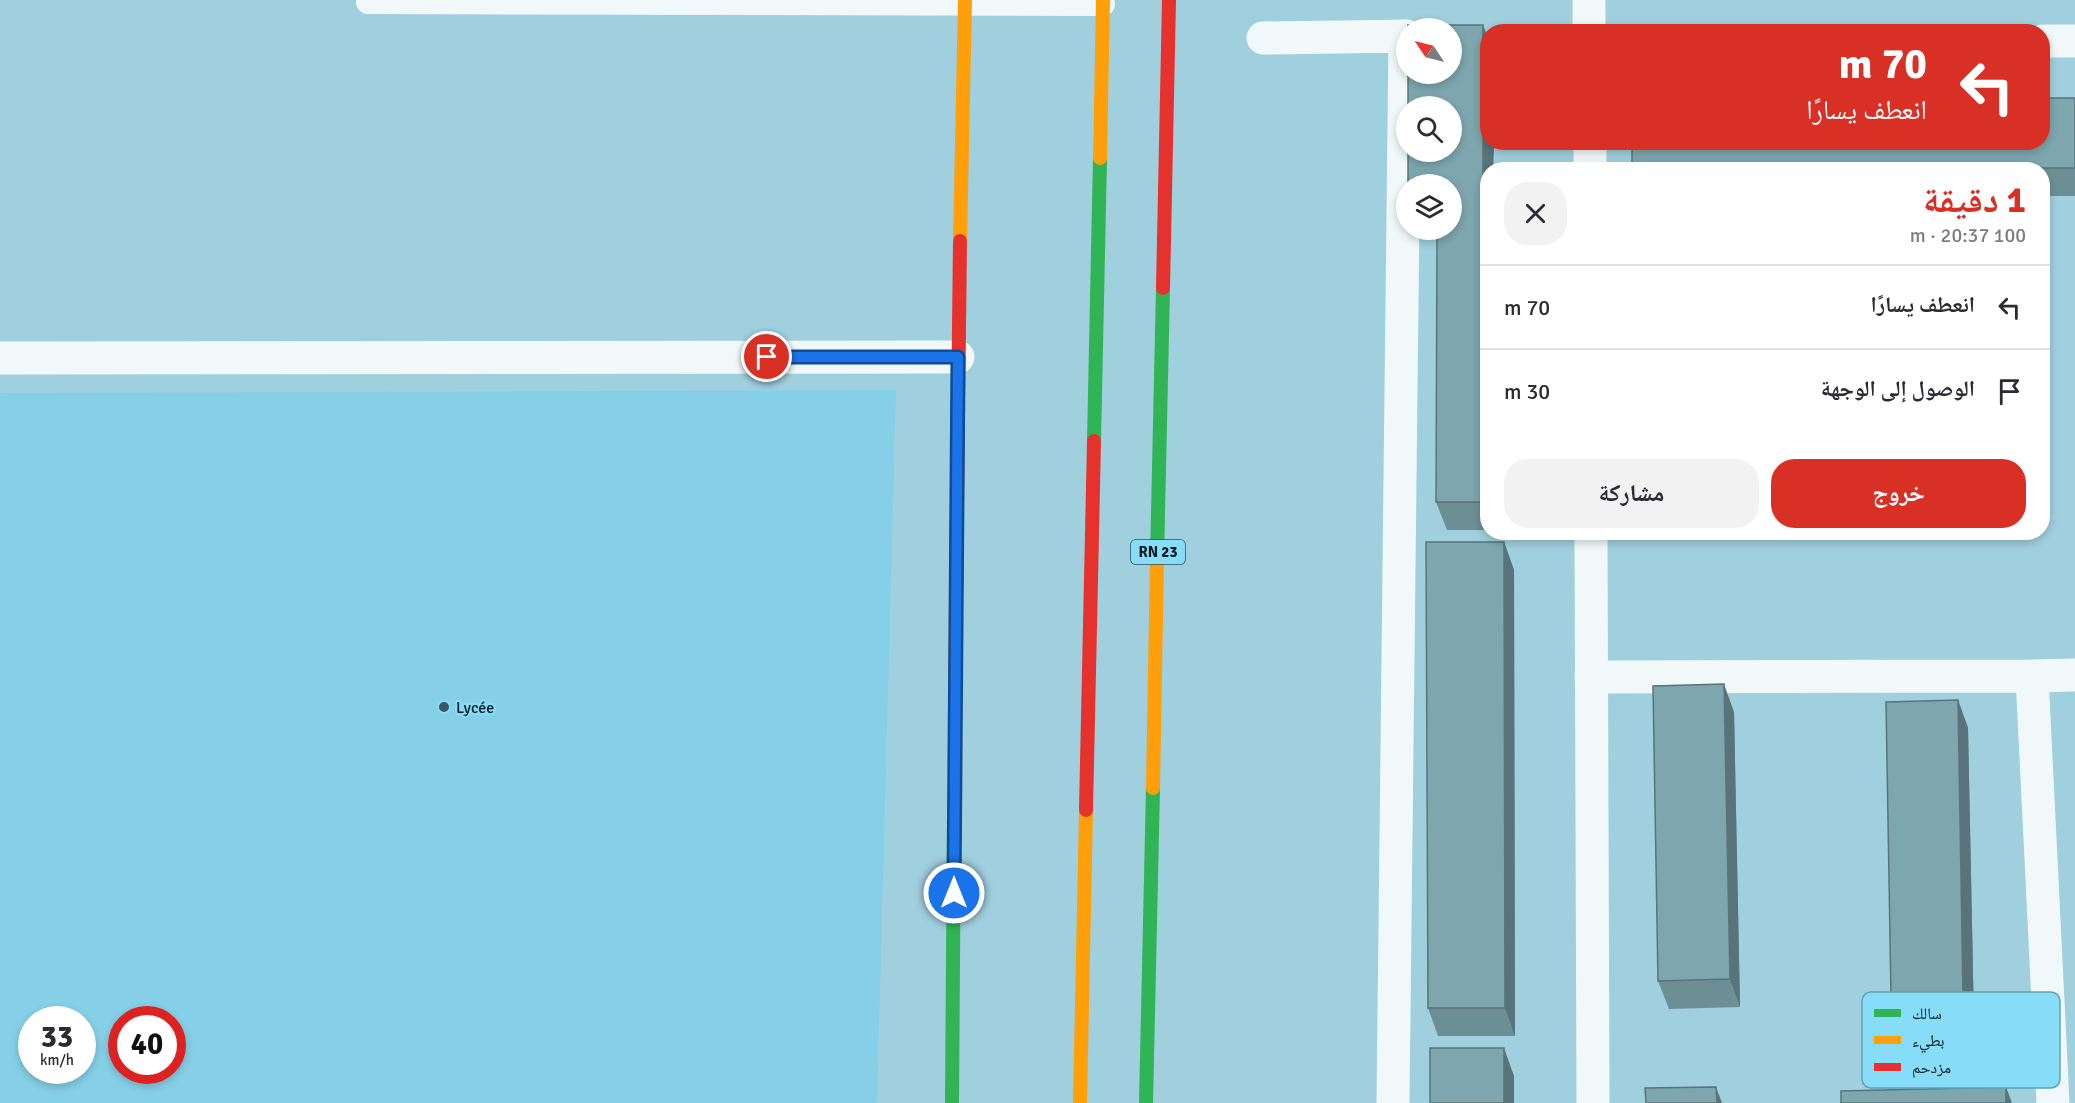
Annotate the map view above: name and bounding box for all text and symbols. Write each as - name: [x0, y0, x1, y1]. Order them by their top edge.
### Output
- north arrow: [1396, 18, 1462, 84]
- map controls: [1396, 18, 1462, 240]
- text: 70 m: [1838, 39, 1927, 90]
- icon: left: [1948, 48, 2026, 126]
- text: انعطف يسارًا: [1806, 94, 1927, 127]
- button: search: [1396, 96, 1462, 162]
- button: layers: [1396, 174, 1462, 240]
- text: 1 دقيقة: [1923, 178, 2026, 223]
- button: close: [1504, 182, 1567, 245]
- text: 100 m · 20:37: [1910, 223, 2026, 248]
- text: انعطف يسارًا: [1870, 291, 1975, 318]
- icon: left: [1993, 291, 2026, 324]
- text: 70 m: [1504, 294, 1550, 321]
- pin: [741, 331, 792, 382]
- icon: arrive: [750, 340, 783, 373]
- text: الوصول إلى الوجهة: [1821, 375, 1975, 402]
- icon: arrive: [1993, 375, 2026, 408]
- text: 30 m: [1504, 378, 1550, 405]
- button: مشاركة: [1504, 459, 1759, 528]
- button: خروج: [1771, 459, 2026, 528]
- road number: RN 23: [1131, 540, 1185, 564]
- place label: Lycée: [456, 698, 494, 718]
- marker: Lycée: [437, 700, 451, 714]
- position arrow: [922, 861, 986, 925]
- legend: [1862, 992, 2060, 1088]
- text: سالك: [1912, 1004, 1942, 1024]
- speed limit sign: 40: [108, 1006, 186, 1084]
- text: 33: [41, 1019, 73, 1056]
- text: بطيء: [1912, 1031, 1944, 1053]
- text: km/h: [40, 1051, 74, 1069]
- text: مزدحم: [1912, 1058, 1951, 1078]

